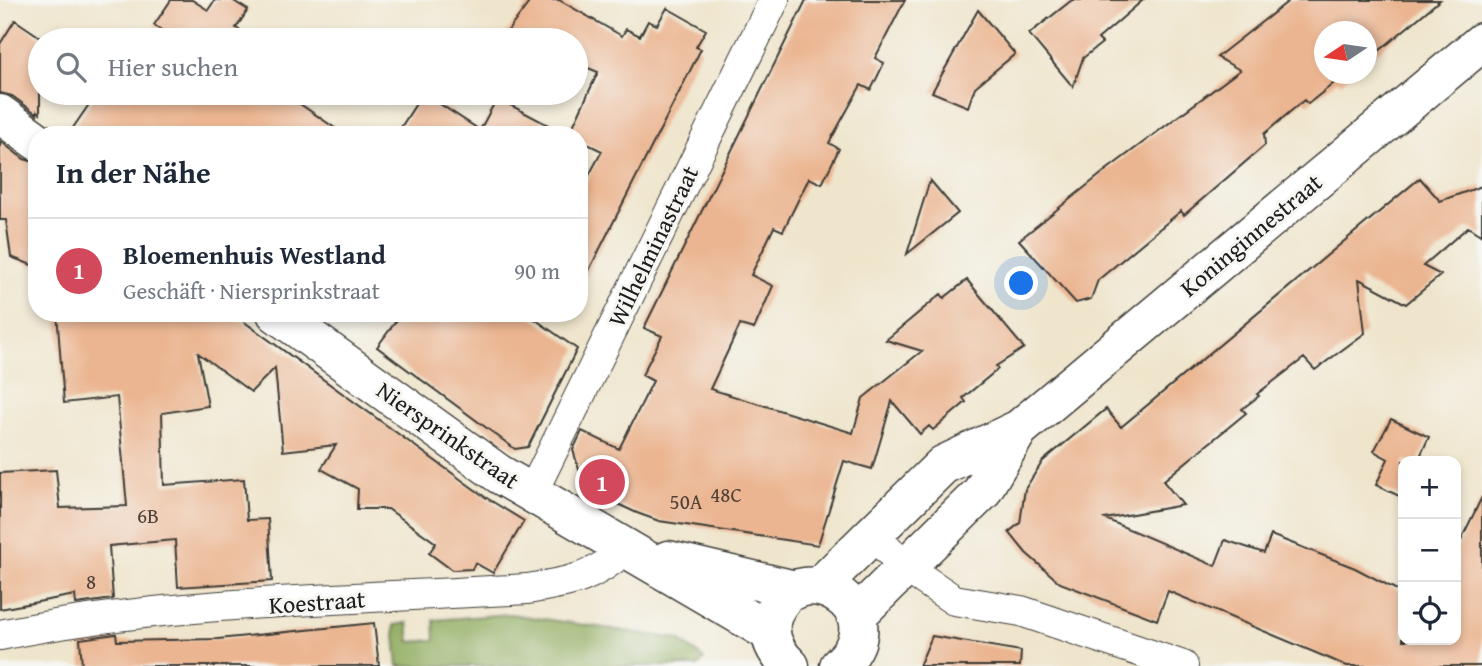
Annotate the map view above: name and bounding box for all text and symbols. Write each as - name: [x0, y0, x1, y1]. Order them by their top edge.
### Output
- north arrow: [1314, 21, 1377, 84]
- search box: [28, 28, 588, 105]
- text: Hier suchen: [108, 47, 238, 86]
- icon: search: [52, 48, 90, 86]
- text: In der Nähe: [56, 150, 211, 194]
- street label: Wilhelminastraat: [599, 159, 707, 332]
- street label: Koninginnestraat: [1172, 165, 1330, 305]
- text: Bloemenhuis Westland: [123, 235, 386, 274]
- text: 1: [73, 254, 85, 287]
- text: 90 m: [514, 254, 560, 287]
- your location: [1004, 266, 1038, 300]
- text: Geschäft · Niersprinkstraat: [123, 274, 380, 307]
- street label: Niersprinkstraat: [369, 373, 527, 498]
- pin: 1: [579, 456, 625, 508]
- map controls: [1398, 456, 1461, 645]
- button: +: [1398, 456, 1461, 519]
- house number: 48C: [710, 479, 742, 510]
- house number: 50A: [670, 486, 703, 517]
- house number: 6B: [137, 500, 159, 531]
- button: −: [1398, 519, 1461, 582]
- house number: 8: [86, 566, 96, 597]
- street label: Koestraat: [268, 581, 367, 623]
- button: locate: [1398, 582, 1461, 645]

